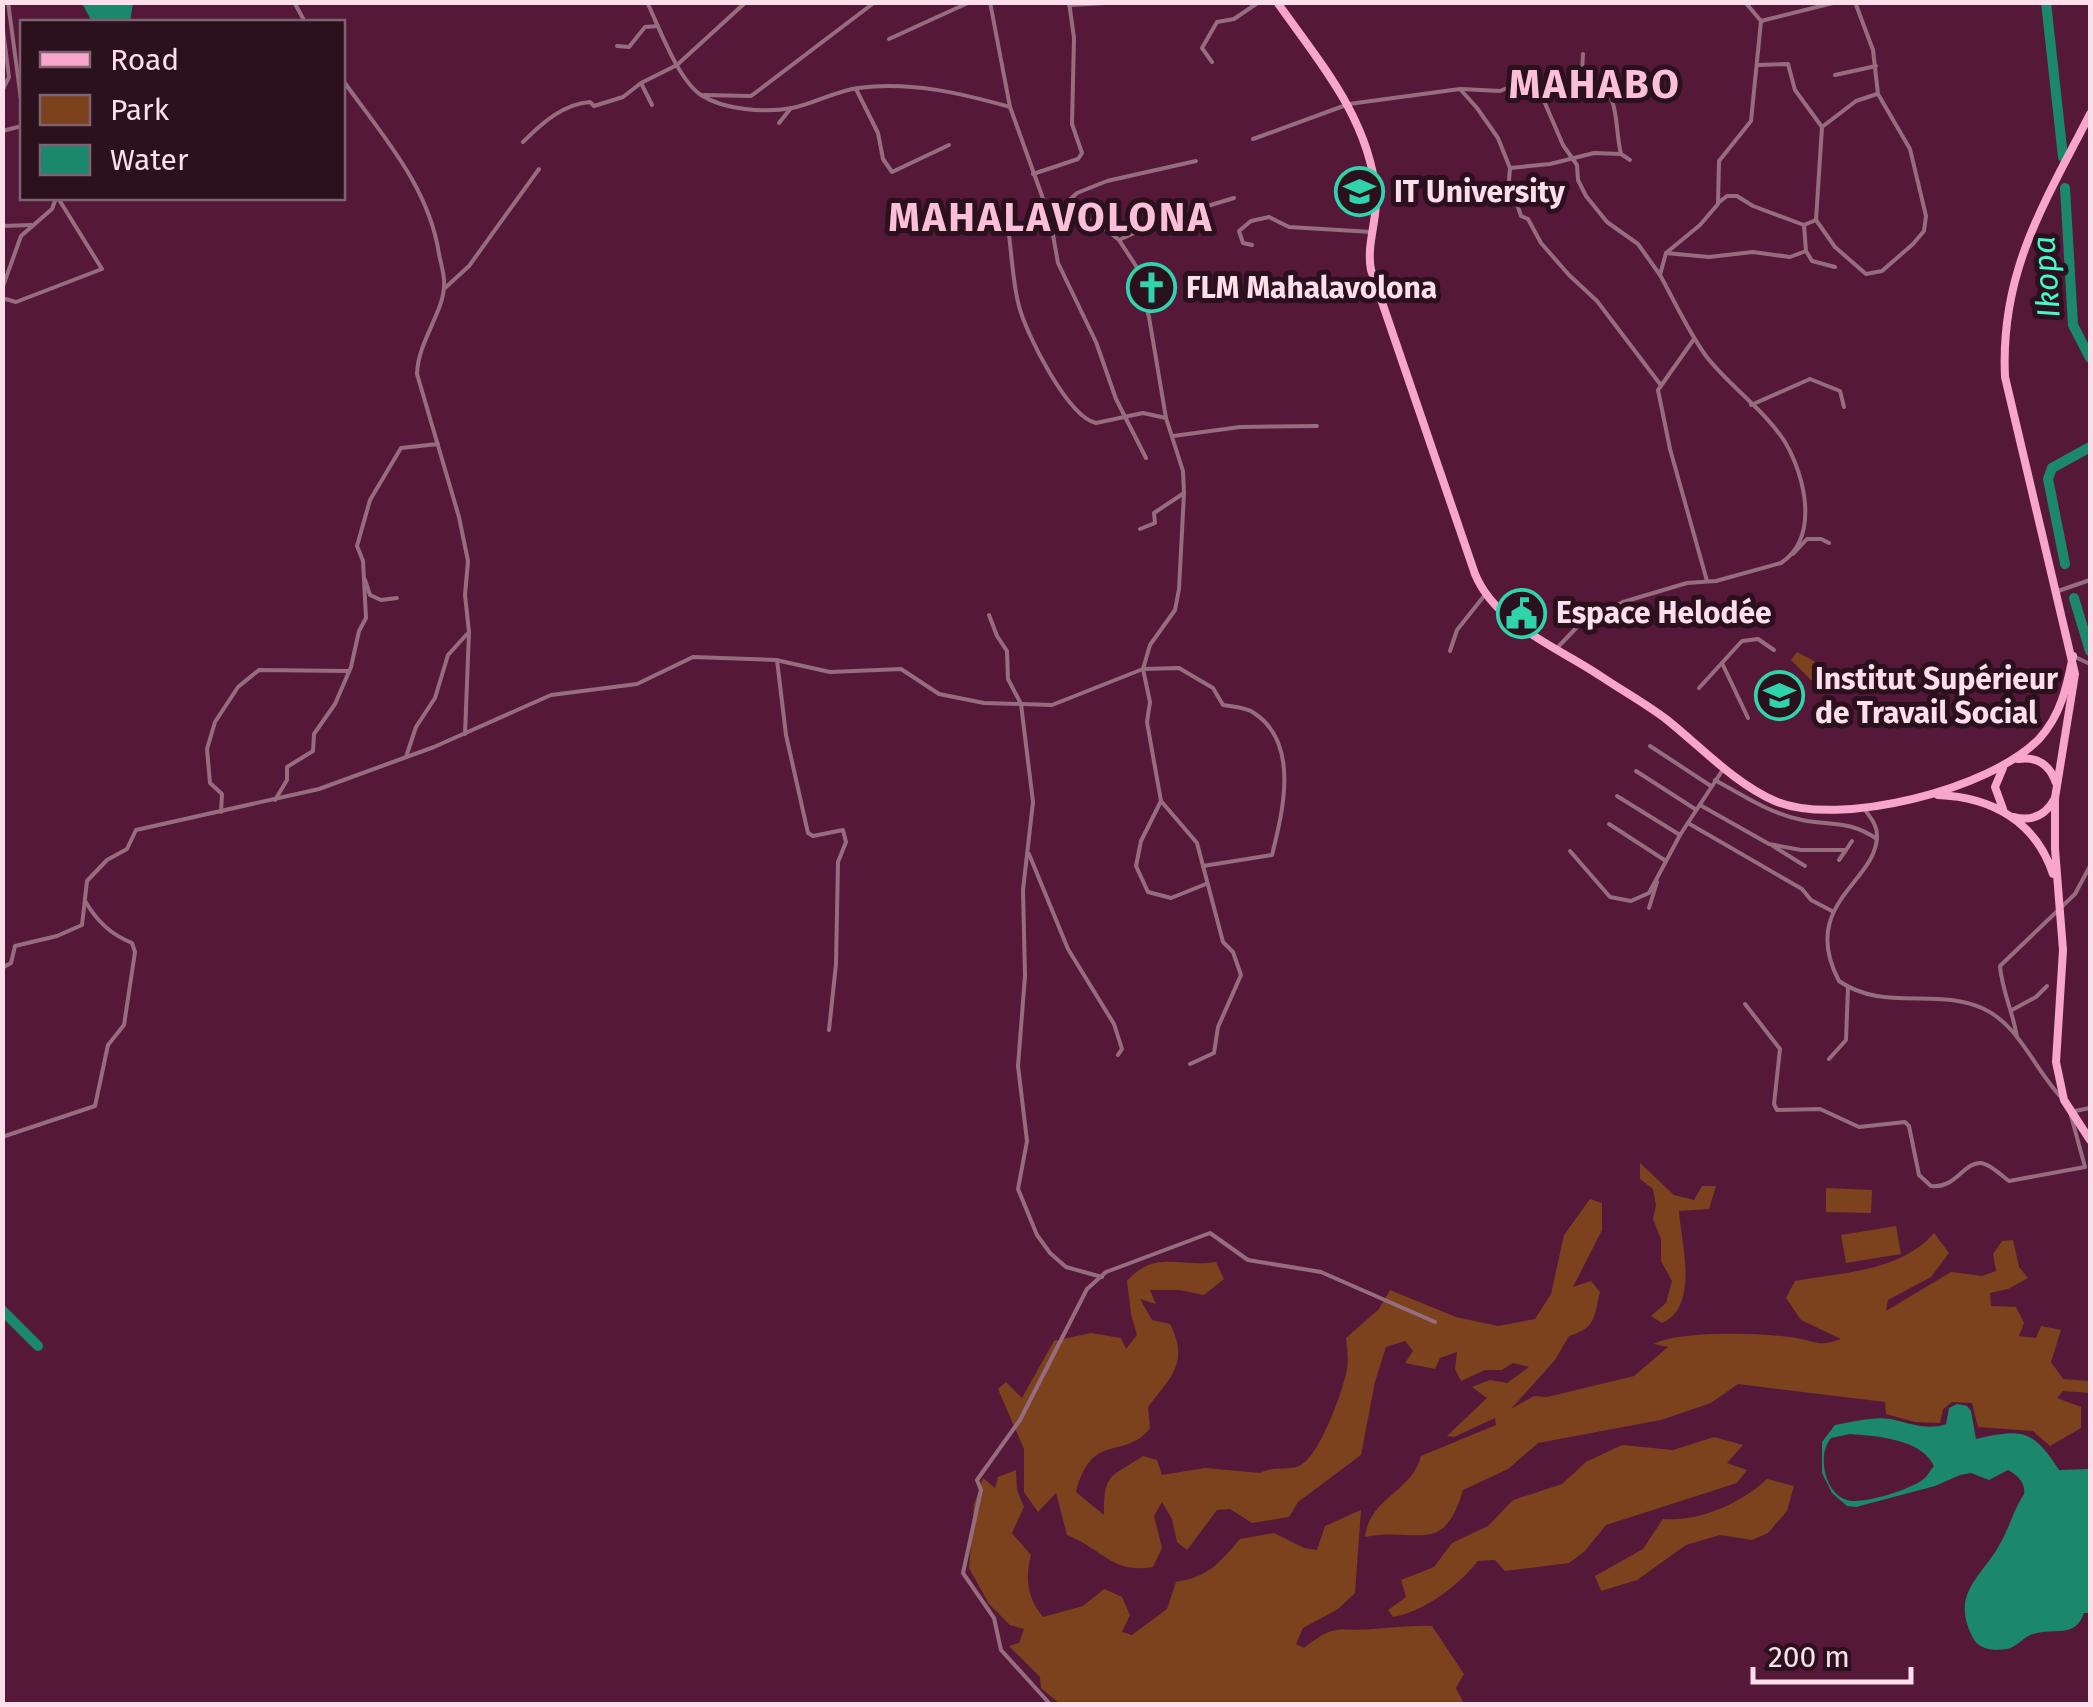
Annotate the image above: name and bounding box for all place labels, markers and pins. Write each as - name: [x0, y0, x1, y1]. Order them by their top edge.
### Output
- school or university icon: IT University: [1333, 166, 1385, 218]
- place label: IT University: [1394, 174, 1565, 210]
- church icon: FLM Mahalavolona: [1125, 262, 1177, 314]
- place label: FLM Mahalavolona: [1186, 270, 1437, 306]
- public building icon: Espace Helodée: [1495, 587, 1547, 639]
- place label: Espace Helodée: [1556, 595, 1772, 631]
- place label: Institut Supérieur de Travail Social: [1815, 661, 2059, 731]
- school or university icon: Institut Supérieur de Travail Social: [1754, 670, 1806, 722]

